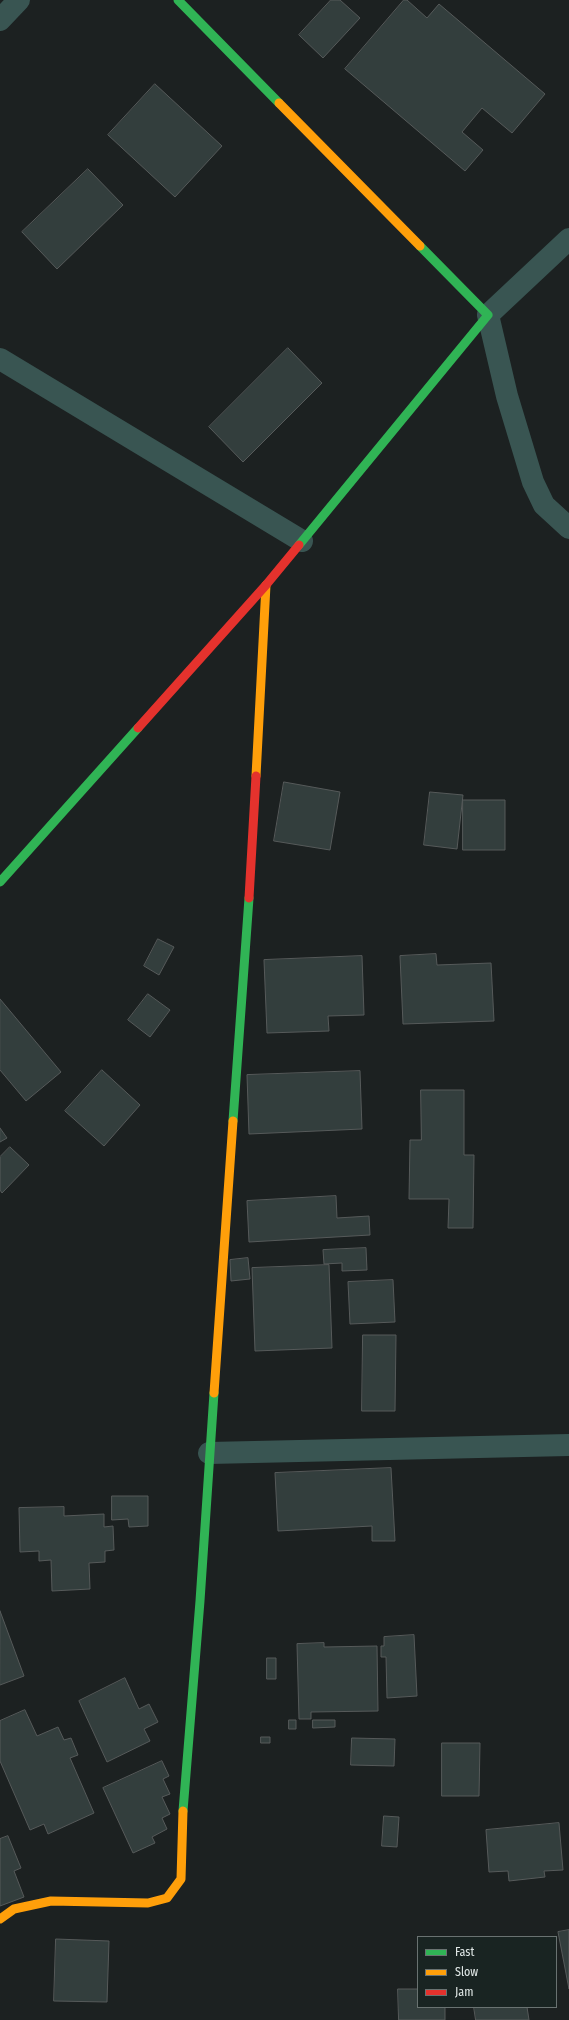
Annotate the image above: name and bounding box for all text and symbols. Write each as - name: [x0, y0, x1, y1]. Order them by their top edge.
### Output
- legend: [417, 1936, 557, 2008]
- text: Fast: [455, 1945, 474, 1959]
- text: Slow: [455, 1965, 478, 1979]
- text: Jam: [455, 1985, 473, 1999]

